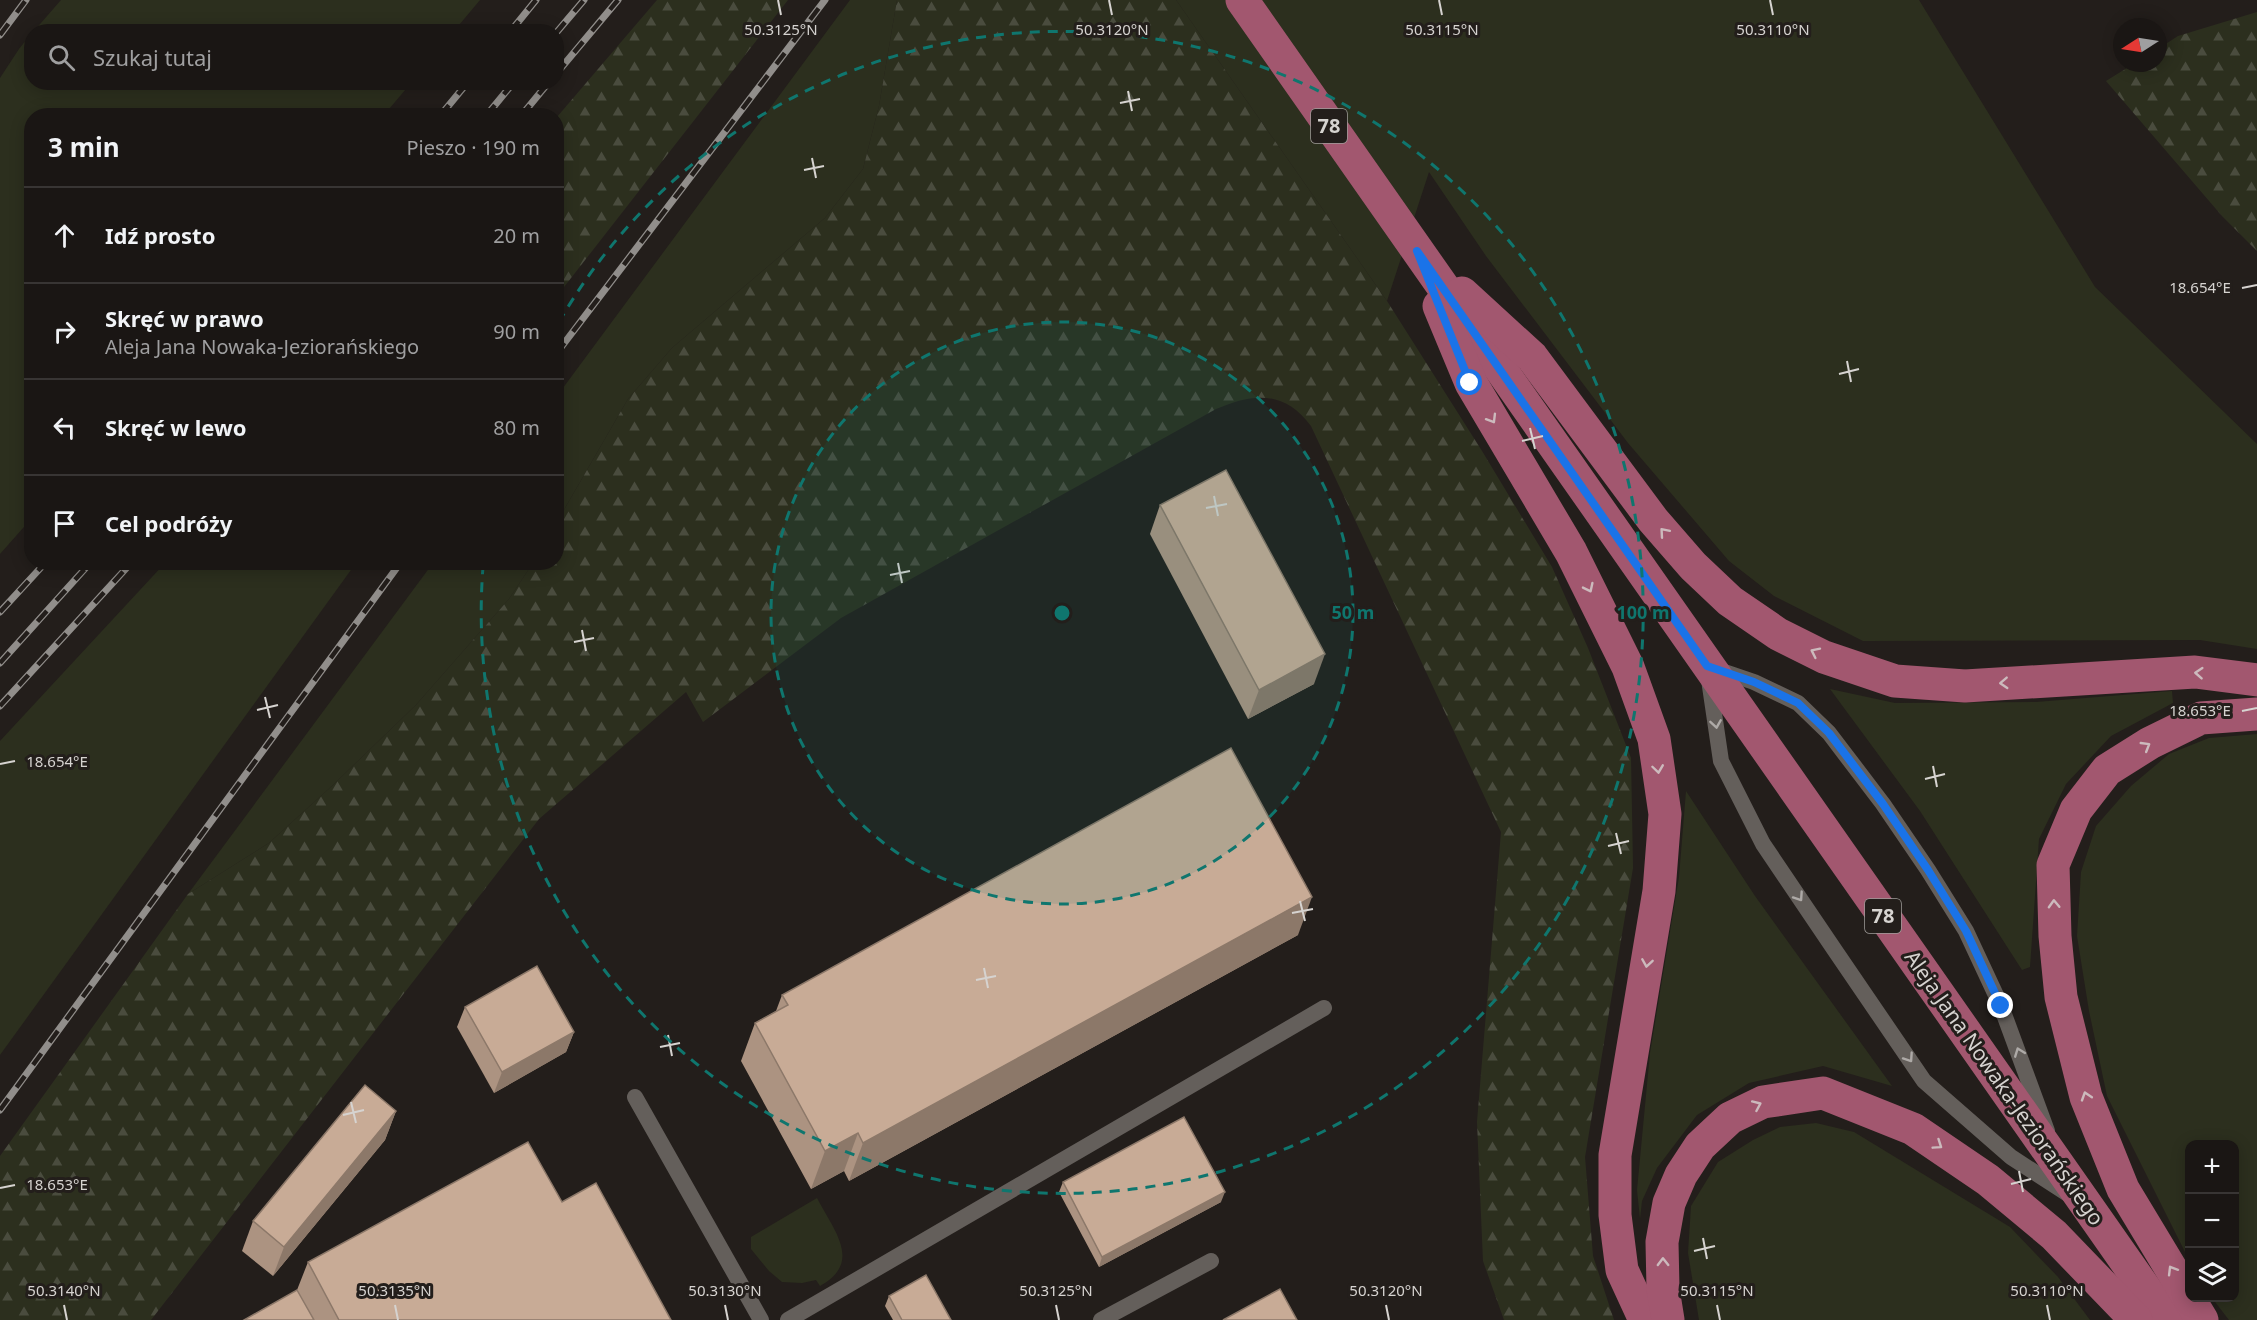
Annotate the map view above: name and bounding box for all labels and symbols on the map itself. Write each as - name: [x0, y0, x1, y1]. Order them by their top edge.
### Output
- north arrow: [2113, 18, 2167, 72]
- text: 50.3125°N: [744, 19, 818, 39]
- text: 50.3120°N: [1075, 19, 1149, 39]
- text: 50.3115°N: [1405, 19, 1479, 39]
- text: 50.3110°N: [1736, 19, 1810, 39]
- road number: 78: [1311, 109, 1347, 143]
- text: 18.654°E: [2169, 277, 2231, 297]
- route start: [1456, 369, 1482, 395]
- one-way arrow: [1485, 413, 1496, 423]
- one-way arrow: [1660, 528, 1671, 539]
- one-way arrow: [1582, 582, 1593, 593]
- text: 50 m: [1332, 600, 1374, 624]
- text: 100 m: [1616, 600, 1670, 624]
- centre of rings: [1052, 603, 1072, 623]
- one-way arrow: [1810, 648, 1821, 660]
- one-way arrow: [2194, 667, 2203, 680]
- one-way arrow: [2000, 677, 2009, 690]
- text: 18.653°E: [2169, 700, 2231, 720]
- one-way arrow: [1709, 719, 1721, 728]
- one-way arrow: [2140, 742, 2150, 753]
- text: 18.654°E: [26, 751, 88, 771]
- one-way arrow: [1652, 765, 1664, 774]
- one-way arrow: [1792, 891, 1803, 902]
- road number: 78: [1865, 899, 1901, 933]
- one-way arrow: [2048, 900, 2061, 909]
- street label: Aleja Jana Nowaka-Jeziorańskiego: [1899, 944, 2111, 1231]
- one-way arrow: [1641, 958, 1653, 967]
- route end: [1987, 992, 2013, 1018]
- one-way arrow: [2013, 1047, 2026, 1057]
- one-way arrow: [1902, 1052, 1913, 1063]
- one-way arrow: [2081, 1091, 2093, 1102]
- one-way arrow: [1750, 1101, 1761, 1113]
- one-way arrow: [1932, 1138, 1942, 1150]
- text: 18.653°E: [26, 1174, 88, 1194]
- one-way arrow: [1657, 1257, 1669, 1266]
- one-way arrow: [2168, 1266, 2179, 1276]
- text: 50.3140°N: [27, 1280, 101, 1300]
- text: 50.3135°N: [358, 1280, 432, 1300]
- text: 50.3130°N: [688, 1280, 762, 1300]
- text: 50.3125°N: [1019, 1280, 1093, 1300]
- text: 50.3120°N: [1349, 1280, 1423, 1300]
- text: 50.3115°N: [1680, 1280, 1754, 1300]
- text: 50.3110°N: [2010, 1280, 2084, 1300]

